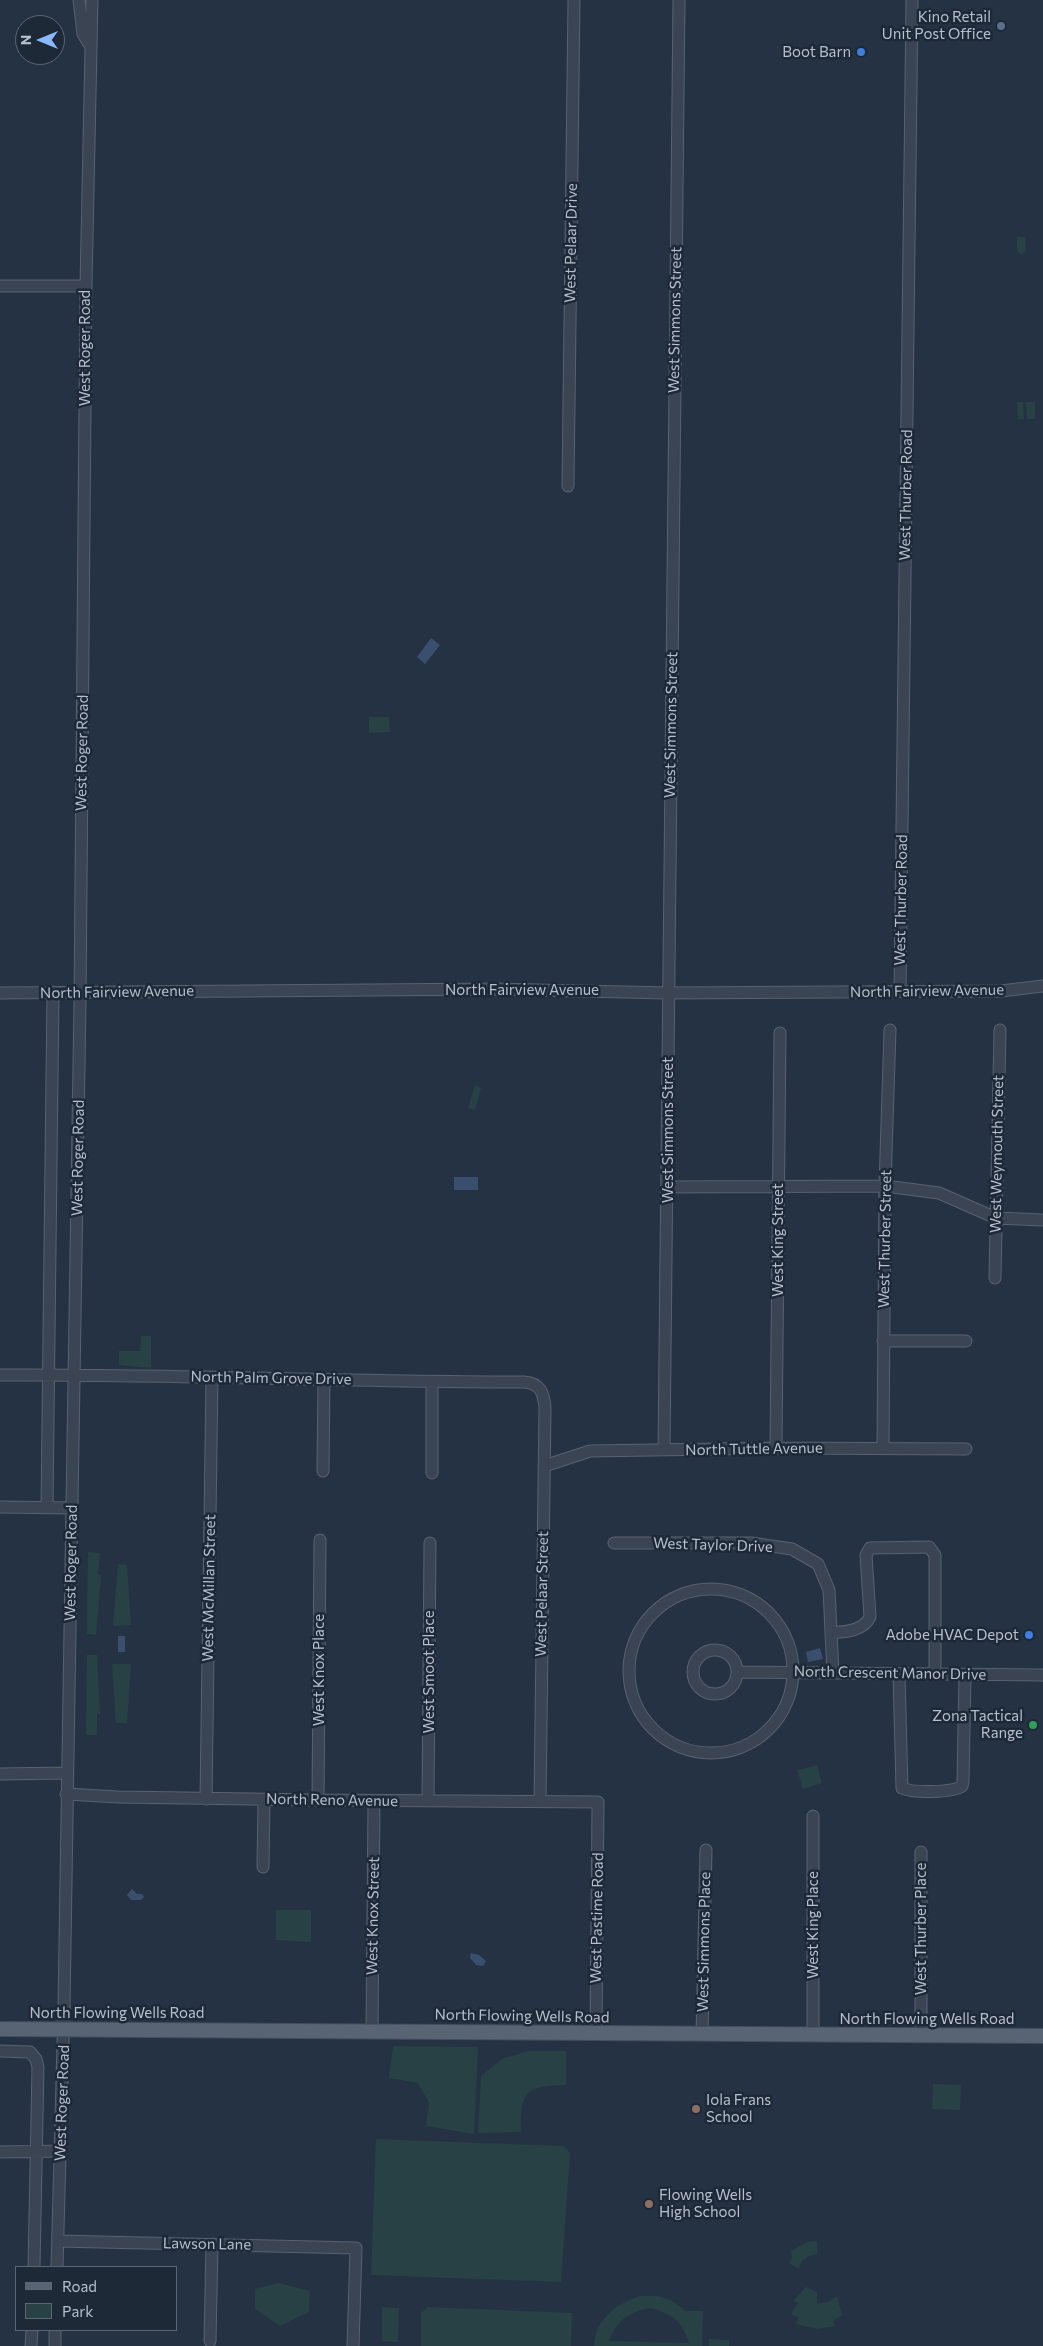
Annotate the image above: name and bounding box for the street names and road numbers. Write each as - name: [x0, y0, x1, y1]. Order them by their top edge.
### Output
- street label: West Pelaar Drive: [561, 183, 581, 303]
- street label: West Simmons Street: [665, 247, 685, 393]
- street label: West Roger Road: [76, 290, 94, 406]
- street label: West Thurber Road: [896, 429, 916, 561]
- street label: West Simmons Street: [661, 652, 681, 798]
- street label: West Roger Road: [72, 695, 92, 811]
- street label: West Thurber Road: [891, 834, 911, 966]
- street label: North Fairview Avenue: [445, 981, 599, 999]
- street label: North Fairview Avenue: [850, 981, 1004, 1001]
- street label: North Fairview Avenue: [40, 982, 194, 1002]
- street label: West Simmons Street: [659, 1057, 677, 1203]
- street label: West Weymouth Street: [987, 1075, 1007, 1233]
- street label: West Roger Road: [68, 1100, 88, 1216]
- street label: West Thurber Street: [875, 1170, 895, 1308]
- street label: West King Street: [769, 1183, 787, 1297]
- street label: North Palm Grove Drive: [190, 1368, 352, 1388]
- street label: North Tuttle Avenue: [685, 1439, 823, 1459]
- street label: West Roger Road: [61, 1505, 81, 1621]
- street label: West McMillan Street: [199, 1514, 219, 1662]
- street label: West Pelaar Street: [532, 1531, 552, 1657]
- street label: West Taylor Drive: [653, 1534, 773, 1556]
- street label: West Smoot Place: [420, 1610, 438, 1734]
- street label: West Knox Place: [310, 1614, 328, 1726]
- street label: North Crescent Manor Drive: [794, 1662, 986, 1684]
- street label: North Reno Avenue: [266, 1790, 398, 1810]
- street label: West Pastime Road: [587, 1852, 607, 1984]
- street label: West Knox Street: [363, 1857, 383, 1975]
- street label: West Thurber Place: [912, 1863, 930, 1995]
- street label: West King Place: [804, 1871, 822, 1979]
- street label: West Simmons Place: [694, 1872, 714, 2012]
- street label: North Flowing Wells Road: [30, 2004, 204, 2022]
- street label: North Flowing Wells Road: [434, 2005, 610, 2027]
- street label: North Flowing Wells Road: [840, 2010, 1014, 2028]
- street label: West Roger Road: [51, 2045, 73, 2161]
- street label: Lawson Lane: [163, 2234, 251, 2254]

